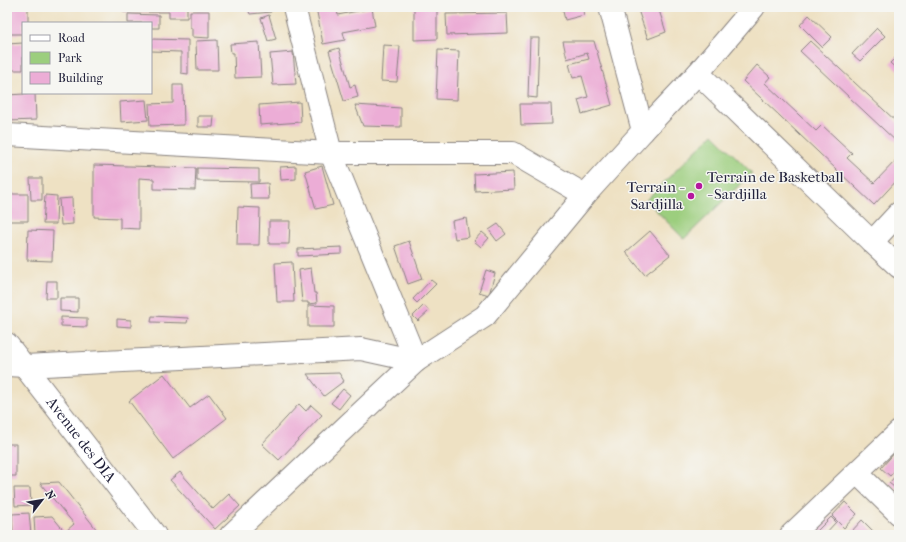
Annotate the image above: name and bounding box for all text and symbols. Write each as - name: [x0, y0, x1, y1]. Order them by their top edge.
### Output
- legend: [22, 22, 152, 94]
- text: Road: [58, 31, 85, 45]
- text: Park: [58, 51, 83, 65]
- text: Building: [58, 71, 103, 85]
- place label: Terrain de Basketball - Sardjilla: [707, 168, 844, 203]
- place label: Terrain - Sardjilla: [627, 178, 685, 213]
- marker: Terrain de Basketball - Sardjilla: [694, 181, 704, 191]
- marker: Terrain - Sardjilla: [686, 191, 696, 201]
- street label: Avenue des DIA: [42, 393, 120, 486]
- north arrow: [22, 480, 62, 520]
- text: N: [42, 488, 58, 503]

